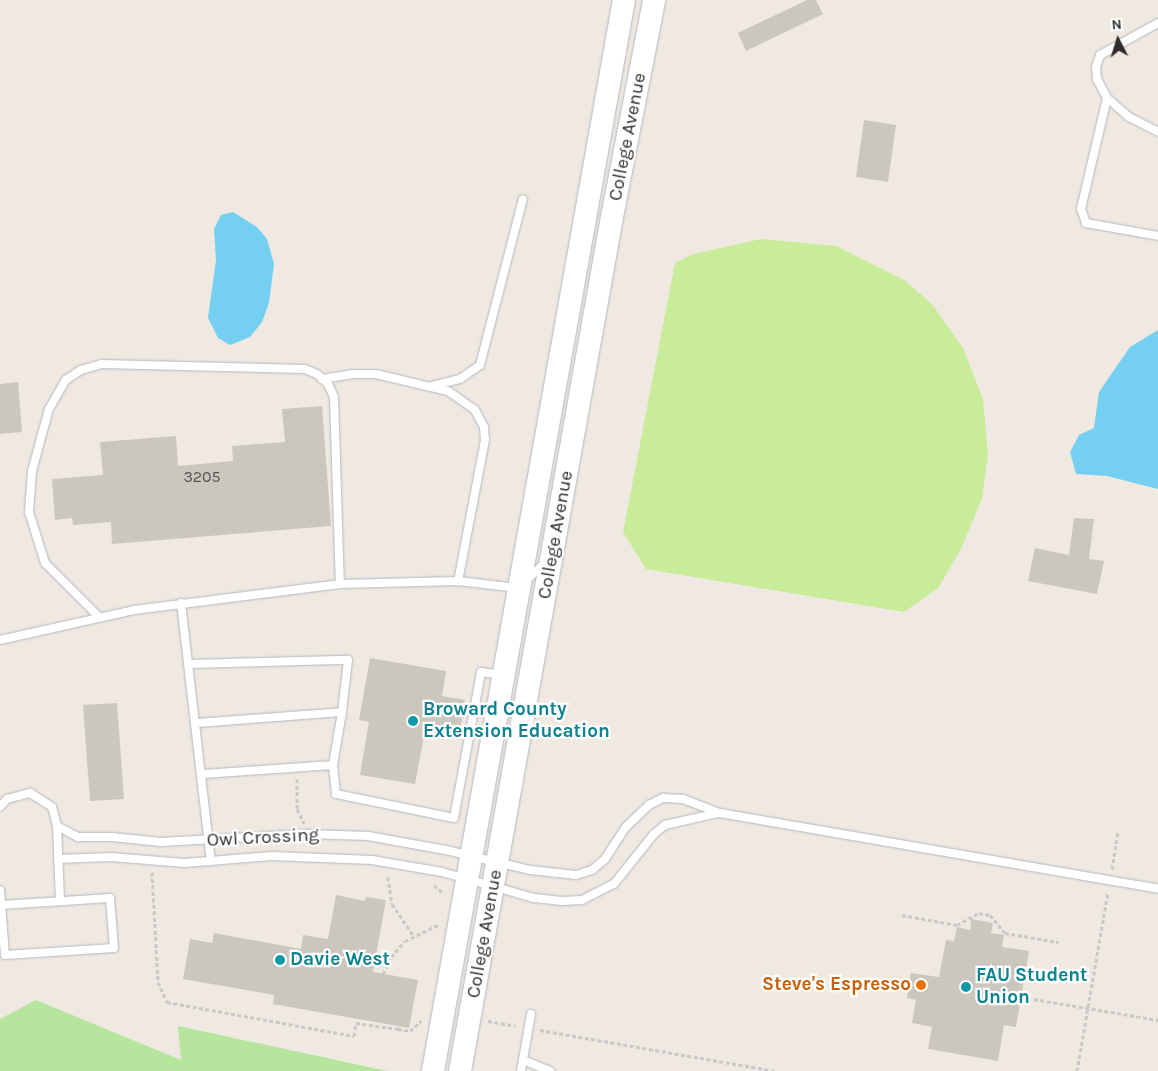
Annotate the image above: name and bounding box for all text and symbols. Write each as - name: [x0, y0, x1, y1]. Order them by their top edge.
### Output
- north arrow: [1093, 15, 1143, 65]
- text: N: [1111, 16, 1122, 33]
- street label: College Avenue: [604, 71, 652, 203]
- house number: 3205: [183, 467, 221, 487]
- street label: College Avenue: [533, 469, 579, 601]
- place label: Broward County Extension Education: [423, 699, 610, 743]
- marker: Broward County Extension Education: [407, 715, 419, 727]
- street label: Owl Crossing: [206, 824, 320, 852]
- street label: College Avenue: [462, 868, 508, 1000]
- place label: Davie West: [290, 949, 390, 971]
- marker: Davie West: [274, 954, 286, 966]
- place label: FAU Student Union: [976, 965, 1088, 1009]
- place label: Steve's Espresso: [762, 974, 911, 996]
- marker: Steve's Espresso: [915, 979, 927, 991]
- marker: FAU Student Union: [960, 981, 972, 993]

